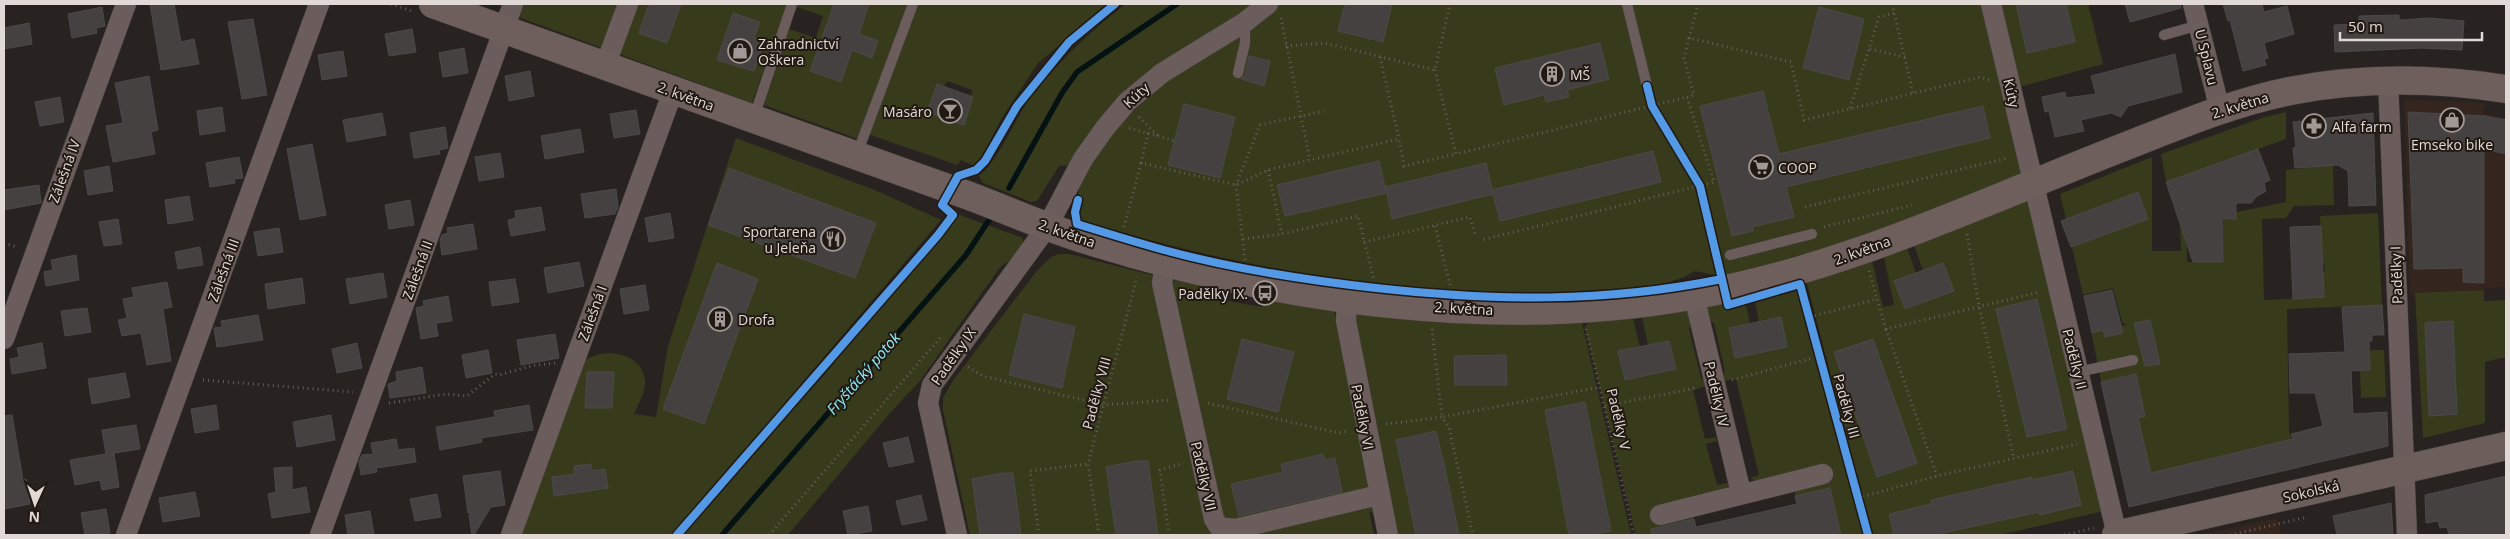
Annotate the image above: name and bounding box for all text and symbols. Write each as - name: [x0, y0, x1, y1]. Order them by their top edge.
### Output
- scale bar: [2340, 10, 2482, 42]
- text: 50 m: [2348, 16, 2383, 36]
- street label: U Splavu: [2191, 27, 2223, 87]
- place label: Zahradnictví Oškera: [758, 34, 839, 69]
- shop icon: Zahradnictví Oškera: [727, 38, 753, 64]
- building icon: MŠ: [1539, 61, 1565, 87]
- place label: MŠ: [1570, 65, 1590, 84]
- street label: 2. května: [655, 77, 717, 115]
- street label: Kúty: [1119, 77, 1154, 112]
- street label: Kúty: [1999, 77, 2025, 110]
- street label: 2. května: [2209, 87, 2271, 123]
- bar icon: Masáro: [937, 98, 963, 124]
- place label: Masáro: [883, 102, 932, 121]
- shop icon: Emseko bike: [2439, 107, 2465, 133]
- pharmacy icon: Alfa farm: [2301, 113, 2327, 139]
- place label: Alfa farm: [2332, 117, 2392, 136]
- place label: Emseko bike: [2411, 135, 2493, 154]
- street label: Zálešná IV: [44, 136, 84, 205]
- supermarket icon: COOP: [1748, 154, 1774, 180]
- place label: COOP: [1778, 158, 1817, 177]
- street label: 2. května: [1036, 214, 1098, 252]
- place label: Sportarena u Jeleňa: [743, 222, 816, 257]
- restaurant icon: Sportarena u Jeleňa: [820, 226, 846, 252]
- street label: 2. května: [1831, 231, 1893, 269]
- street label: Zálešná III: [203, 236, 243, 304]
- street label: Zálešná II: [398, 238, 436, 302]
- street label: Padělky I: [2385, 246, 2407, 304]
- bus stop icon: Padělky IX.: [1252, 280, 1278, 306]
- street label: Zálešná I: [573, 283, 611, 343]
- place label: Padělky IX.: [1178, 284, 1248, 303]
- street label: 2. května: [1434, 297, 1494, 319]
- building icon: Drofa: [707, 306, 733, 332]
- place label: Drofa: [738, 310, 775, 329]
- street label: Padělky IX: [926, 323, 980, 389]
- water label: Fryštácký potok: [822, 327, 905, 418]
- street label: Padělky II: [2058, 327, 2092, 391]
- street label: Padělky VIII: [1077, 355, 1115, 431]
- street label: Padělky IV: [1700, 359, 1734, 429]
- street label: Padělky III: [1829, 372, 1865, 440]
- street label: Padělky VI: [1347, 383, 1379, 451]
- street label: Padělky V: [1603, 386, 1635, 452]
- street label: Padělky VII: [1187, 440, 1221, 512]
- street label: Sokolská: [2281, 475, 2341, 507]
- north arrow: [10, 479, 60, 529]
- text: N: [28, 508, 40, 527]

